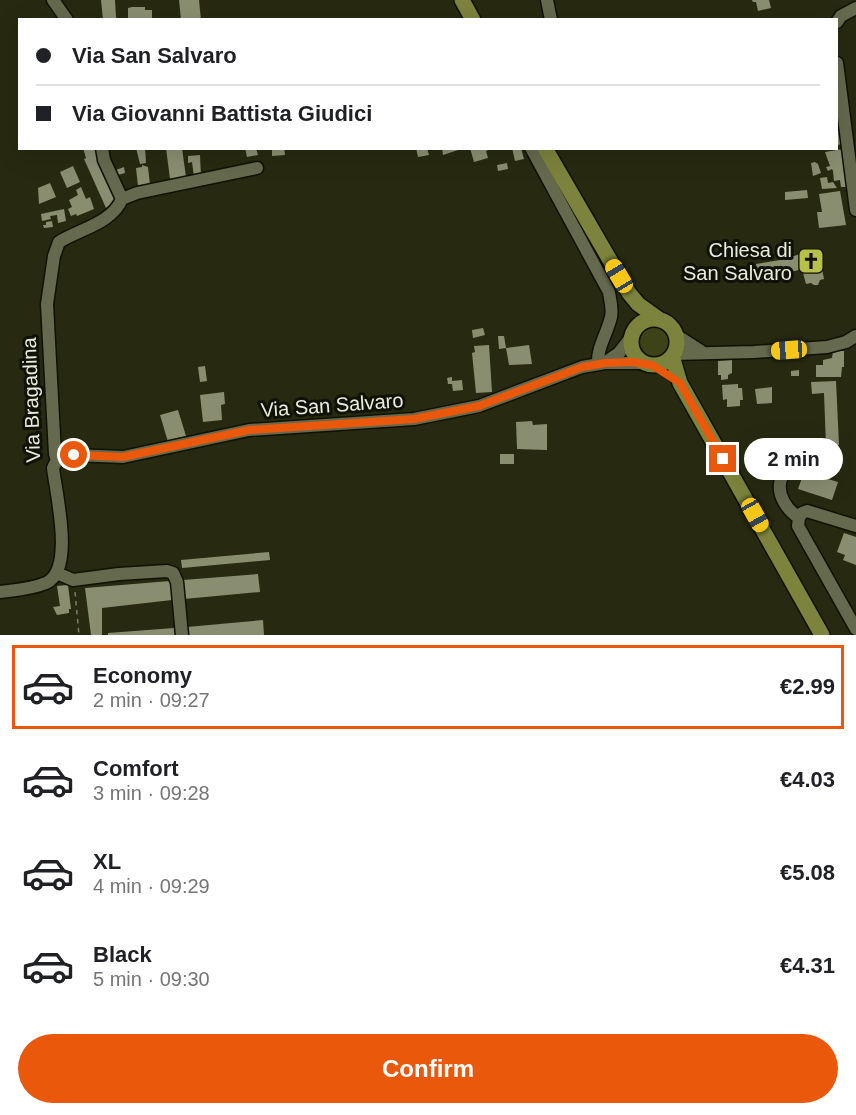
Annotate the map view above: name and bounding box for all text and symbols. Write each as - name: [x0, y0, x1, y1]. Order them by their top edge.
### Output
- text: Via San Salvaro: [72, 43, 237, 68]
- text: Via Giovanni Battista Giudici: [72, 101, 372, 126]
- place label: Chiesa di San Salvaro: [683, 239, 792, 284]
- church icon: Chiesa di San Salvaro: [796, 246, 826, 276]
- car: [602, 256, 636, 296]
- street label: Via Bragadina: [18, 336, 44, 463]
- car: [770, 340, 808, 360]
- street label: Via San Salvaro: [260, 389, 404, 421]
- callout: 2 min: [744, 438, 843, 480]
- route start: [60, 441, 87, 468]
- route end: [709, 445, 736, 472]
- text: 2 min: [767, 448, 820, 470]
- car: [738, 495, 772, 535]
- icon: car: [21, 660, 75, 714]
- text: Economy: [93, 663, 192, 688]
- text: €2.99: [780, 674, 835, 699]
- text: 2 min · 09:27: [93, 689, 210, 711]
- icon: car: [21, 753, 75, 807]
- text: Comfort: [93, 756, 179, 781]
- text: €4.03: [780, 767, 835, 792]
- text: 3 min · 09:28: [93, 782, 210, 804]
- icon: car: [21, 846, 75, 900]
- text: XL: [93, 849, 121, 874]
- text: €5.08: [780, 860, 835, 885]
- text: 4 min · 09:29: [93, 875, 210, 897]
- icon: car: [21, 939, 75, 993]
- text: Black: [93, 942, 152, 967]
- text: €4.31: [780, 953, 835, 978]
- text: 5 min · 09:30: [93, 968, 210, 990]
- button: Confirm: [18, 1034, 838, 1103]

